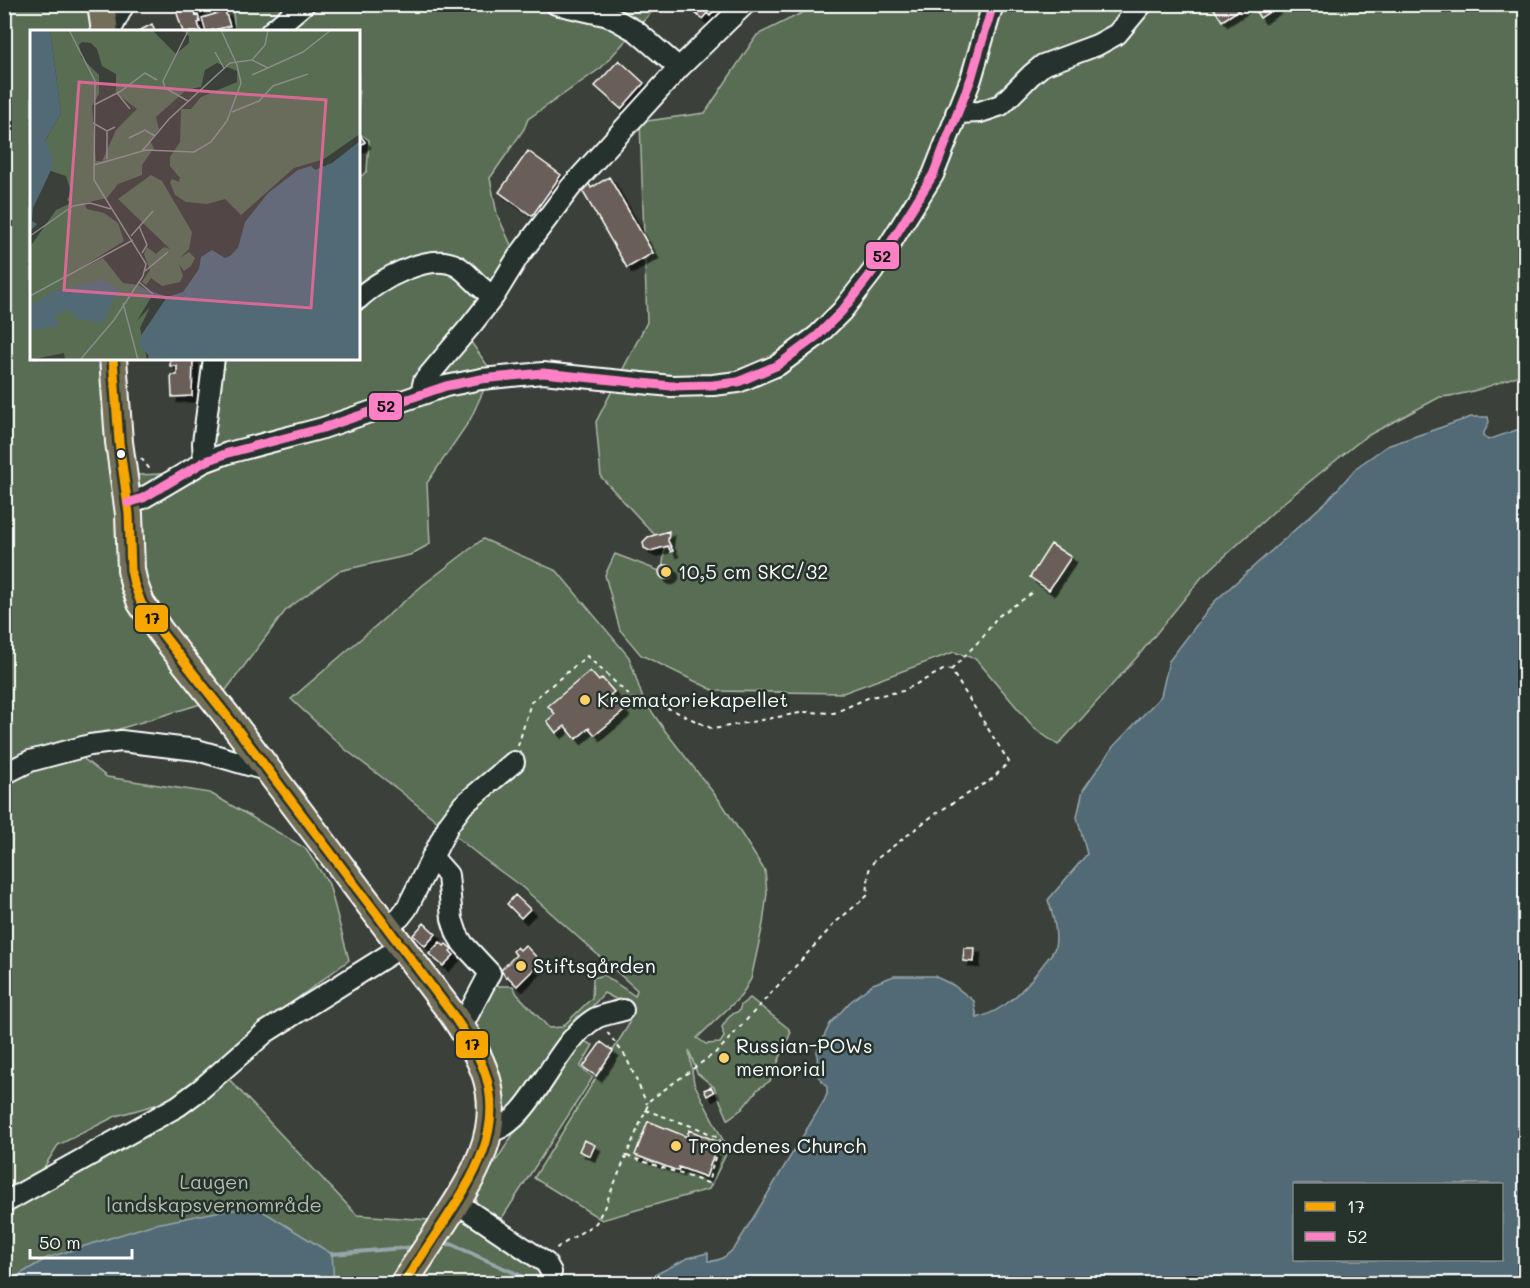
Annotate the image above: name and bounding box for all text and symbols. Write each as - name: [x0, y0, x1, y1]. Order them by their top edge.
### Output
- inset map: [30, 30, 360, 360]
- line badge: 52: [865, 241, 900, 270]
- text: 52: [873, 245, 891, 266]
- line badge: 52: [368, 392, 403, 421]
- text: 52: [377, 395, 395, 416]
- unlabelled marker: [115, 448, 127, 460]
- place label: 10,5 cm SKC/32: [678, 558, 828, 584]
- marker: 10,5 cm SKC/32: [659, 565, 673, 579]
- line badge: 17: [134, 604, 169, 633]
- text: 17: [144, 607, 160, 628]
- place label: Krematoriekapellet: [597, 686, 788, 712]
- marker: Krematoriekapellet: [578, 693, 592, 707]
- place label: Stiftsgården: [533, 952, 656, 978]
- marker: Stiftsgården: [514, 959, 528, 973]
- line badge: 17: [455, 1030, 489, 1059]
- place label: Russian-POWs memorial: [736, 1032, 873, 1081]
- text: 17: [464, 1033, 480, 1054]
- marker: Russian-POWs memorial: [717, 1051, 731, 1065]
- place label: Trondenes Church: [688, 1132, 866, 1158]
- marker: Trondenes Church: [669, 1139, 683, 1153]
- park label: Laugen landskapsvernområde: [106, 1168, 322, 1217]
- legend: [1293, 1183, 1503, 1261]
- text: 17: [1347, 1194, 1365, 1218]
- scale bar: [30, 1222, 132, 1260]
- text: 52: [1347, 1224, 1368, 1248]
- text: 50 m: [39, 1230, 81, 1254]

